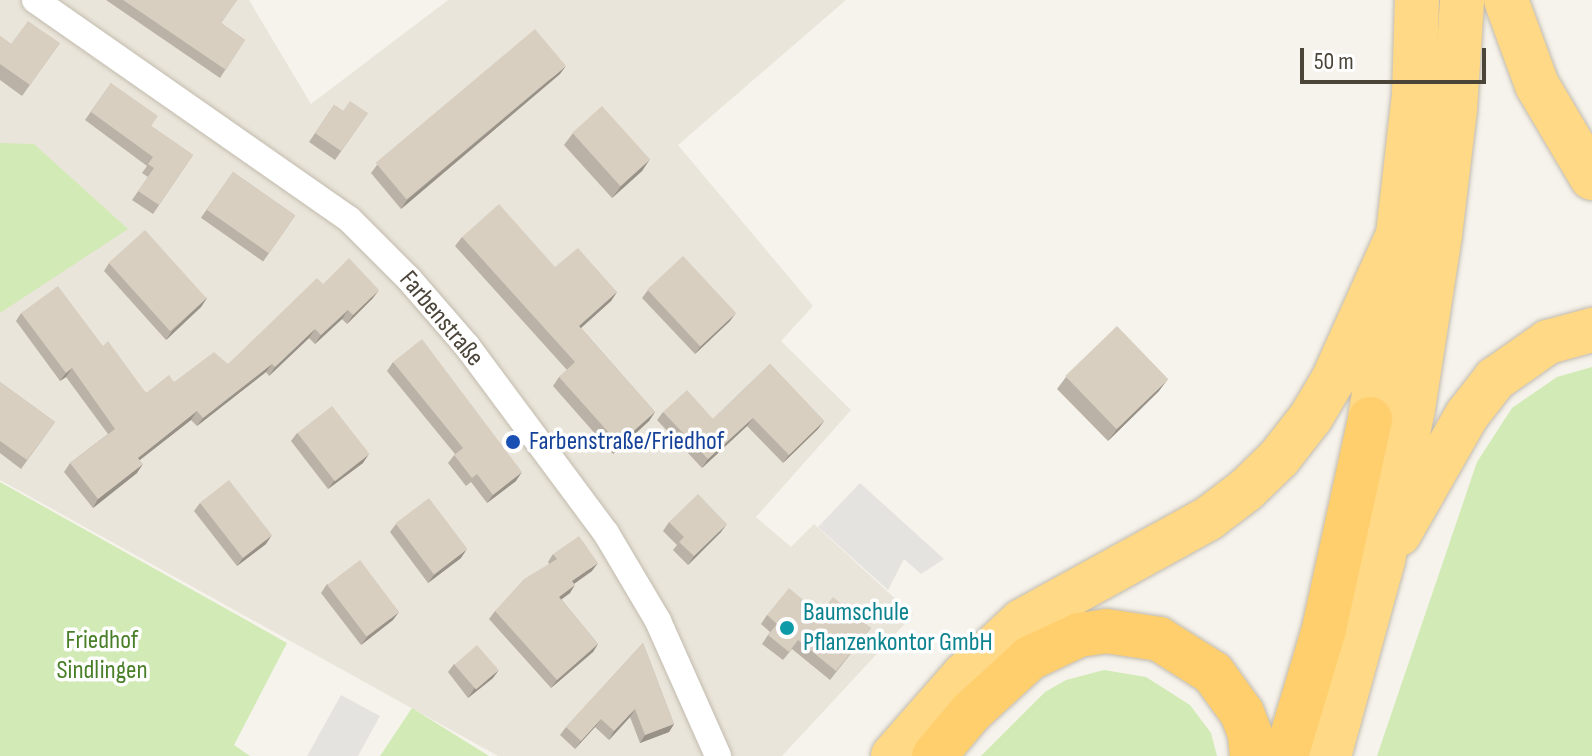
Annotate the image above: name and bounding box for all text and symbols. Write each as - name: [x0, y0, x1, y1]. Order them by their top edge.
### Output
- scale bar: [1304, 32, 1490, 82]
- text: 50 m: [1314, 47, 1354, 76]
- street label: Farbenstraße: [392, 265, 490, 373]
- place label: Farbenstraße/Friedhof: [529, 426, 724, 458]
- marker: Farbenstraße/Friedhof: [504, 433, 522, 451]
- place label: Baumschule Pflanzenkontor GmbH: [803, 597, 993, 658]
- marker: Baumschule Pflanzenkontor GmbH: [778, 619, 796, 637]
- park label: Friedhof Sindlingen: [56, 625, 148, 686]

